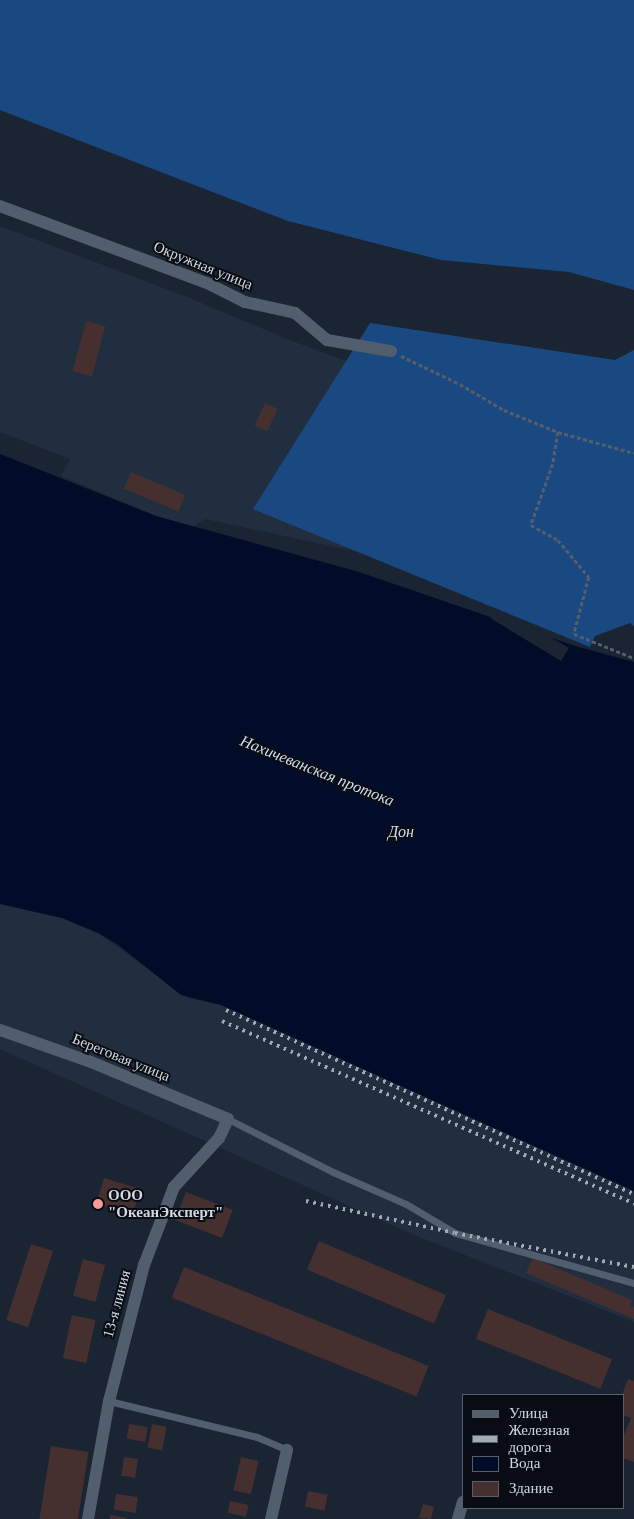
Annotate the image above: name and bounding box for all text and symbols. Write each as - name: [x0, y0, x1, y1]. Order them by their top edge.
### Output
- street label: Окружная улица: [151, 238, 255, 294]
- water label: Нахичеванская протока: [237, 731, 397, 811]
- water label: Дон: [388, 822, 414, 842]
- street label: Береговая улица: [69, 1030, 173, 1086]
- place label: ООО "ОкеанЭксперт": [108, 1186, 223, 1221]
- marker: ООО "ОкеанЭксперт": [92, 1198, 104, 1210]
- street label: 13-я линия: [99, 1268, 135, 1340]
- legend: [462, 1394, 624, 1509]
- text: Улица: [509, 1405, 548, 1421]
- text: Железная дорога: [508, 1422, 570, 1455]
- text: Вода: [509, 1455, 540, 1471]
- text: Здание: [509, 1480, 553, 1496]

